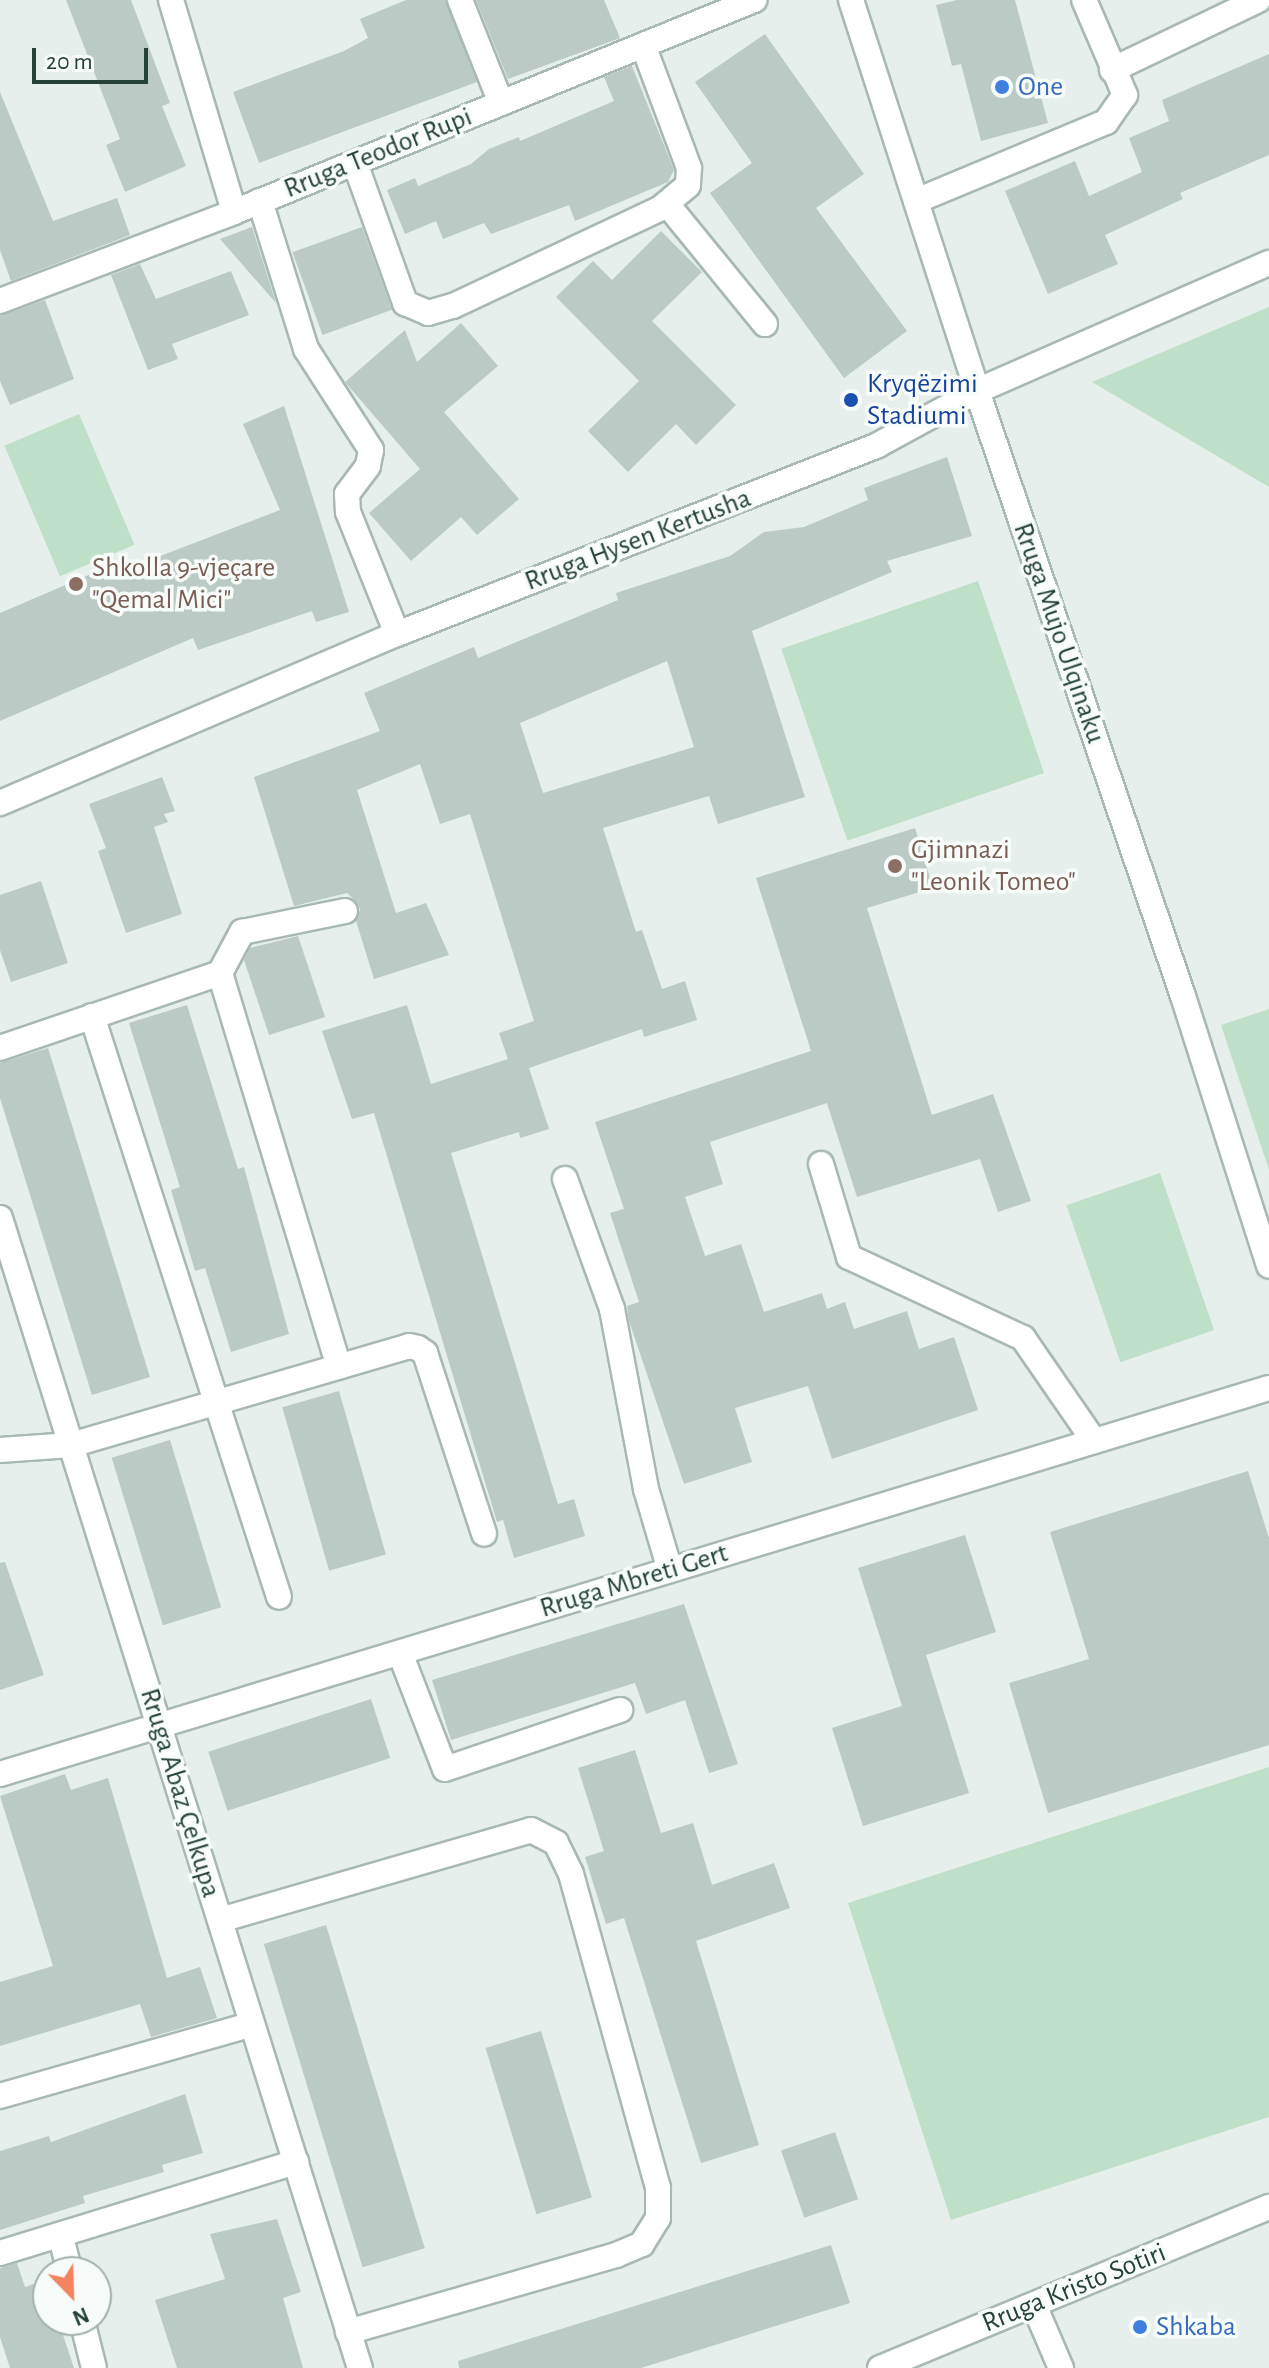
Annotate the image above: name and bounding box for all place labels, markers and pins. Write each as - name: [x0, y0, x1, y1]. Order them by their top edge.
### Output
- place label: One: [1018, 70, 1063, 104]
- marker: One: [993, 78, 1011, 96]
- place label: Kryqëzimi Stadiumi: [867, 367, 978, 433]
- marker: Kryqëzimi Stadiumi: [842, 391, 860, 409]
- place label: Shkolla 9-vjeçare "Qemal Mici": [92, 551, 275, 617]
- marker: Shkolla 9-vjeçare "Qemal Mici": [67, 575, 85, 593]
- place label: Gjimnazi "Leonik Tomeo": [911, 833, 1076, 899]
- marker: Gjimnazi "Leonik Tomeo": [886, 857, 904, 875]
- place label: Shkaba: [1156, 2310, 1236, 2344]
- marker: Shkaba: [1131, 2318, 1149, 2336]

